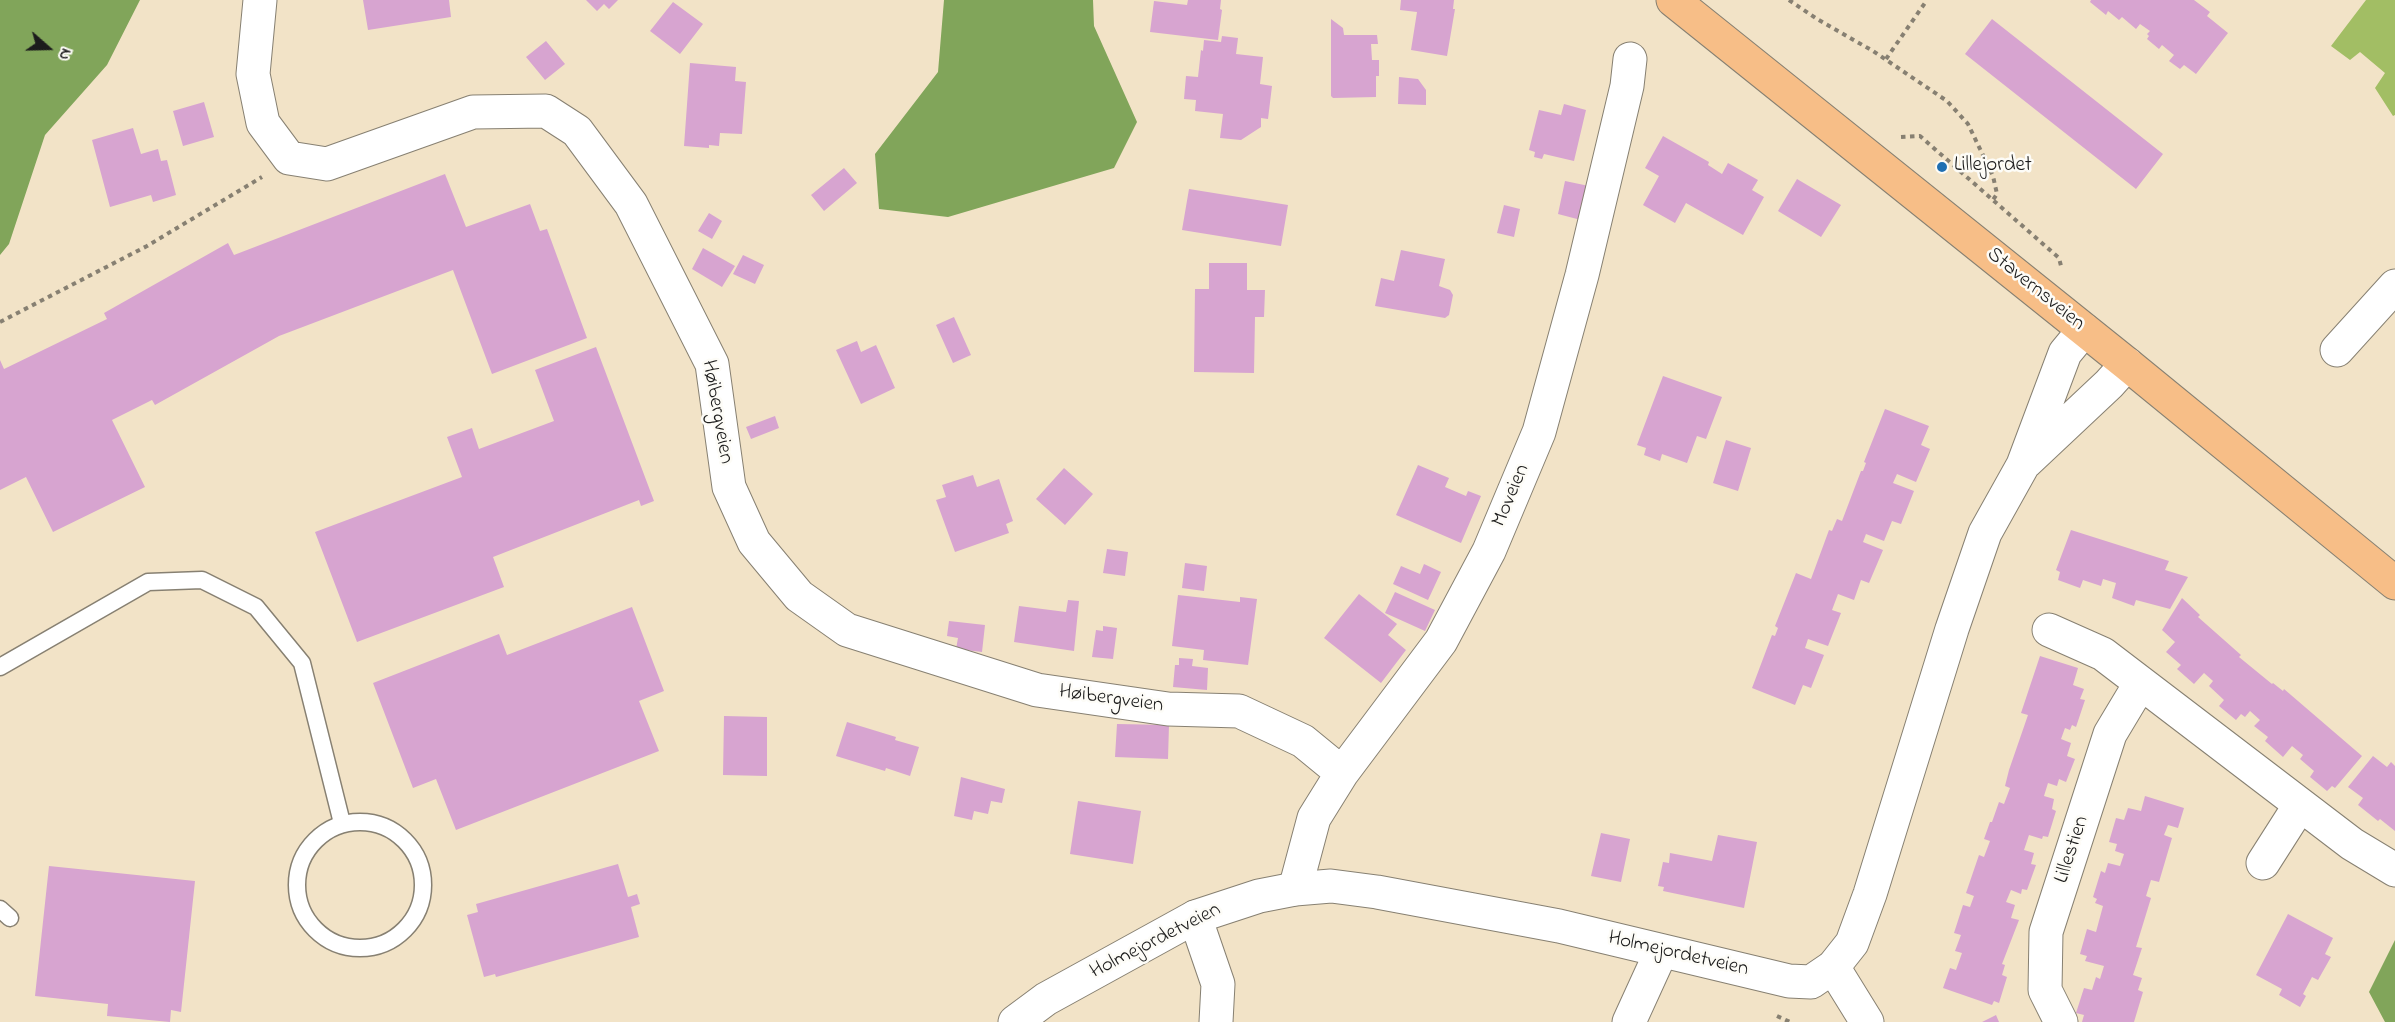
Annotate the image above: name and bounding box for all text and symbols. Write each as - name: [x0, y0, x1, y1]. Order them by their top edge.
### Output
- north arrow: [18, 18, 78, 78]
- text: N: [52, 45, 78, 63]
- place label: Lillejordet: [1954, 154, 2032, 180]
- marker: Lillejordet: [1935, 160, 1949, 174]
- street label: Stavernsveien: [1981, 243, 2089, 337]
- street label: Høibergveien: [694, 358, 738, 466]
- street label: Moveien: [1488, 461, 1536, 531]
- street label: Høibergveien: [1057, 680, 1165, 720]
- street label: Lillestien: [2050, 813, 2096, 887]
- street label: Holmejordetveien: [1086, 898, 1226, 986]
- street label: Holmejordetveien: [1605, 927, 1751, 983]

